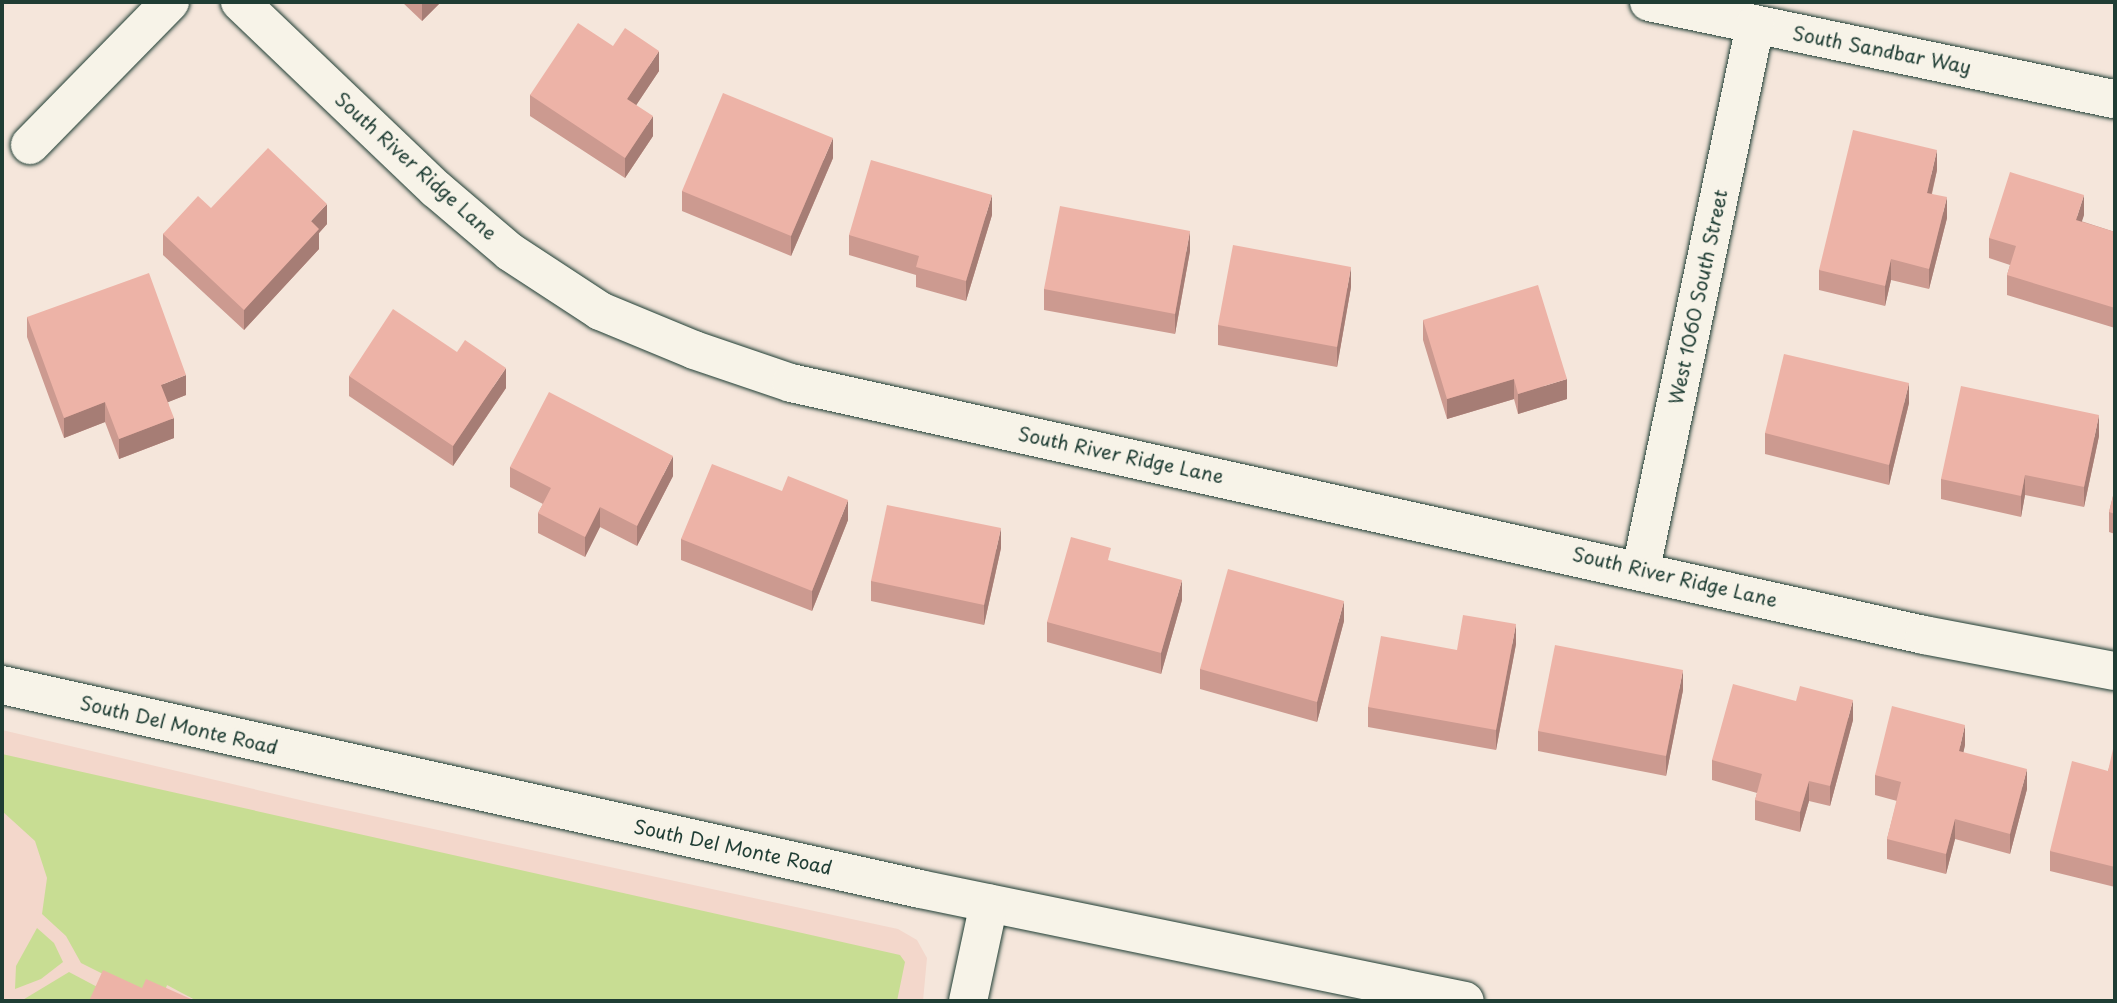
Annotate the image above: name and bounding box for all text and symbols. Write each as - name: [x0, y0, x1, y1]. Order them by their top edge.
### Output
- street label: South Sandbar Way: [1790, 21, 1974, 79]
- street label: South River Ridge Lane: [330, 87, 502, 245]
- street label: West 1060 South Street: [1664, 186, 1732, 408]
- street label: South River Ridge Lane: [1015, 422, 1227, 488]
- street label: South River Ridge Lane: [1569, 542, 1781, 612]
- street label: South Del Monte Road: [77, 691, 281, 759]
- street label: South Del Monte Road: [630, 815, 836, 879]

